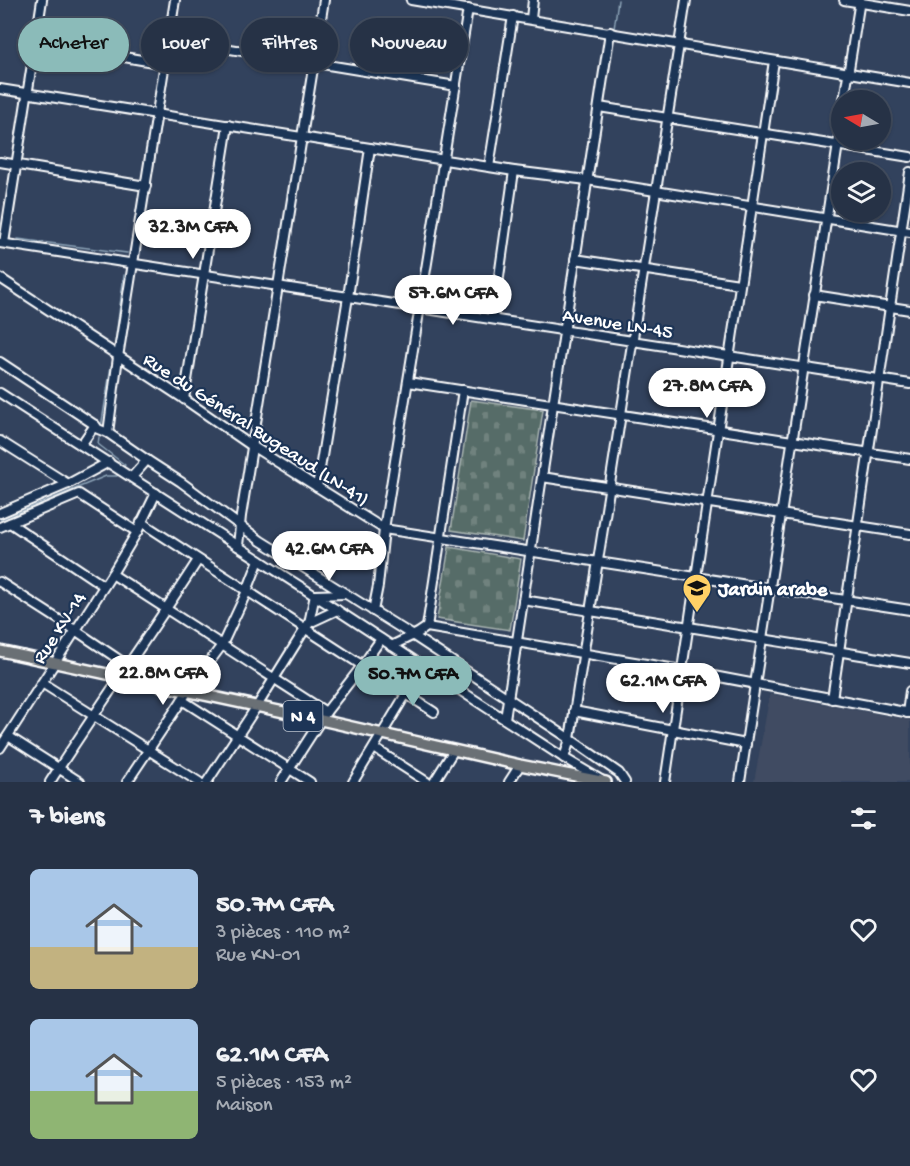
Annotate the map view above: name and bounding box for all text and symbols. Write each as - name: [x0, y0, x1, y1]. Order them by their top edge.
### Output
- chip: Acheter: [18, 18, 129, 72]
- chip: Louer: [141, 18, 229, 72]
- chip: Filtres: [241, 18, 338, 72]
- chip: Nouveau: [350, 18, 468, 72]
- north arrow: [831, 90, 891, 150]
- map controls: [831, 90, 891, 222]
- button: layers: [831, 162, 891, 222]
- pin: 32.3M CFA: [124, 209, 262, 260]
- text: 32.3M CFA: [149, 217, 237, 240]
- pin: 57.6M CFA: [384, 275, 522, 326]
- text: 57.6M CFA: [409, 283, 497, 306]
- street label: Avenue LN-45: [561, 305, 674, 346]
- street label: Rue du Général Bugeaud (LN-41): [138, 349, 372, 513]
- pin: 27.8M CFA: [638, 368, 776, 419]
- text: 27.8M CFA: [663, 376, 751, 399]
- pin: 42.6M CFA: [260, 531, 398, 582]
- text: 42.6M CFA: [285, 539, 373, 562]
- school or university icon: Jardin arabe: [681, 572, 713, 614]
- place label: Jardin arabe: [717, 580, 828, 603]
- street label: Rue KV-14: [29, 588, 93, 669]
- pin: 22.8M CFA: [94, 655, 232, 706]
- pin: 50.7M CFA: [344, 656, 482, 707]
- text: 22.8M CFA: [119, 663, 207, 686]
- pin: 62.1M CFA: [594, 663, 732, 714]
- text: 50.7M CFA: [368, 664, 458, 687]
- text: 62.1M CFA: [620, 671, 706, 694]
- road number: N 4: [284, 701, 322, 731]
- icon: filters: [847, 802, 880, 835]
- text: 7 biens: [30, 803, 104, 834]
- text: 50.7M CFA: [216, 891, 333, 922]
- icon: home: [78, 893, 150, 965]
- icon: heart: [847, 913, 880, 946]
- text: 3 pièces · 110 m²: [216, 922, 350, 945]
- text: Rue KN-01: [216, 945, 301, 968]
- text: 62.1M CFA: [216, 1041, 328, 1072]
- icon: home: [78, 1043, 150, 1115]
- icon: heart: [847, 1063, 880, 1096]
- text: 5 pièces · 153 m²: [216, 1072, 352, 1095]
- text: Maison: [216, 1095, 273, 1118]

